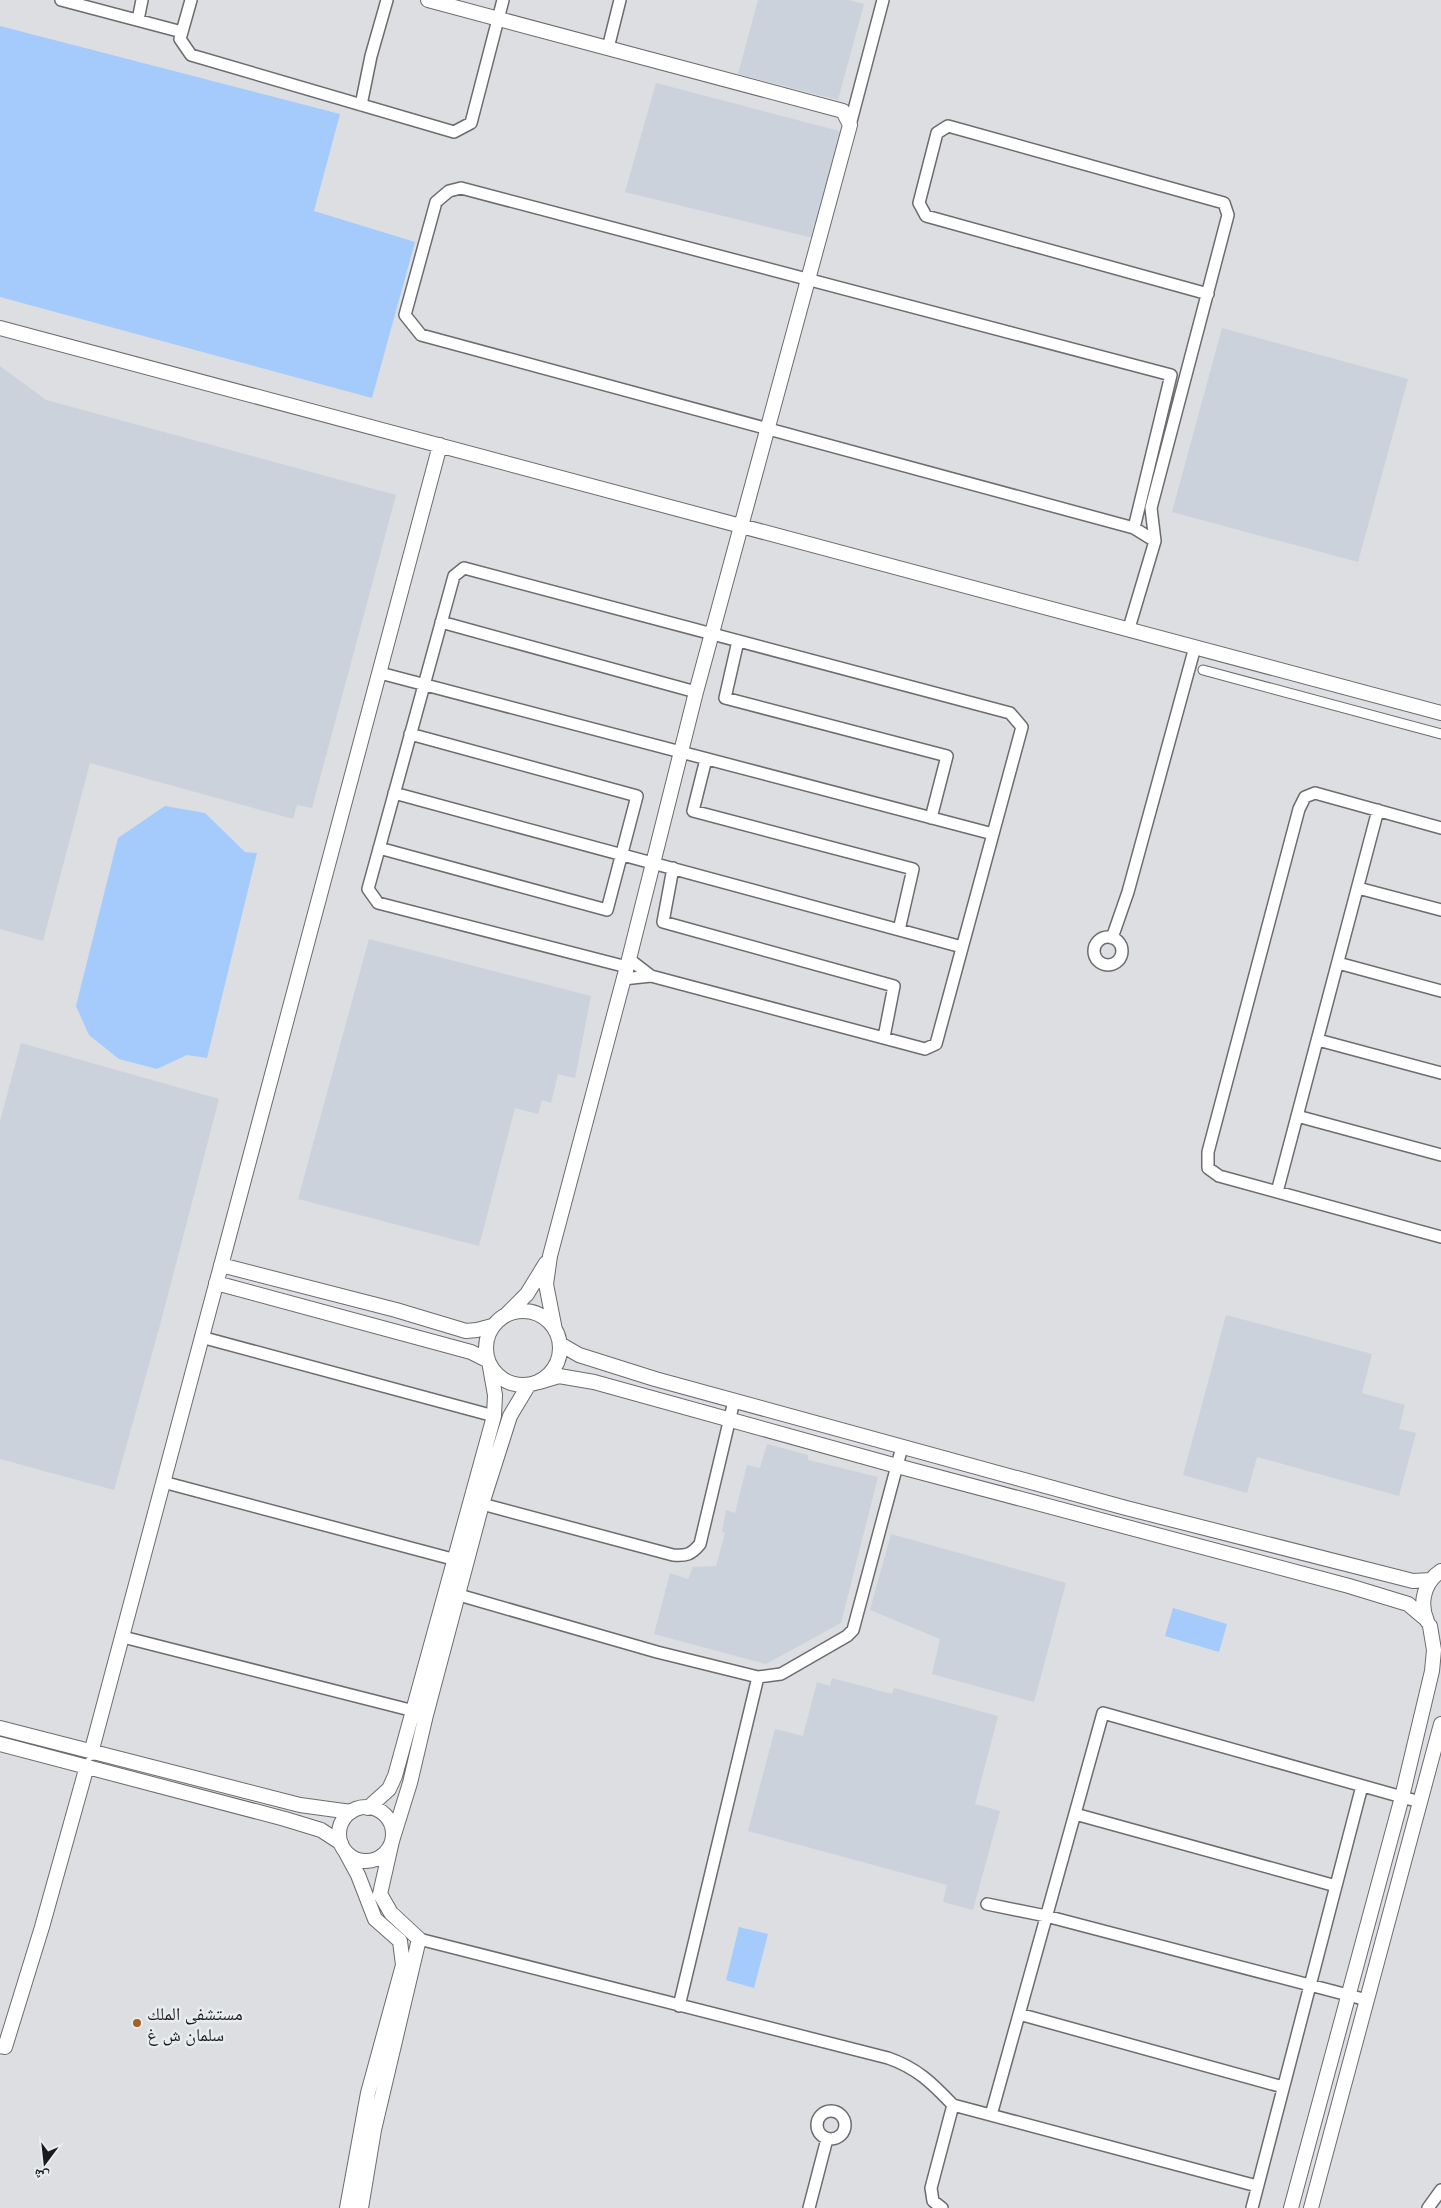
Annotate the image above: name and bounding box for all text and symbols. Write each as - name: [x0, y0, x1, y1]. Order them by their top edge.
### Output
- place label: مستشفى الملك سلمان ش غ: [147, 2002, 243, 2046]
- marker: مستشفى الملك سلمان ش غ: [131, 2017, 143, 2029]
- north arrow: [20, 2138, 70, 2188]
- text: ش: [32, 2165, 51, 2186]

